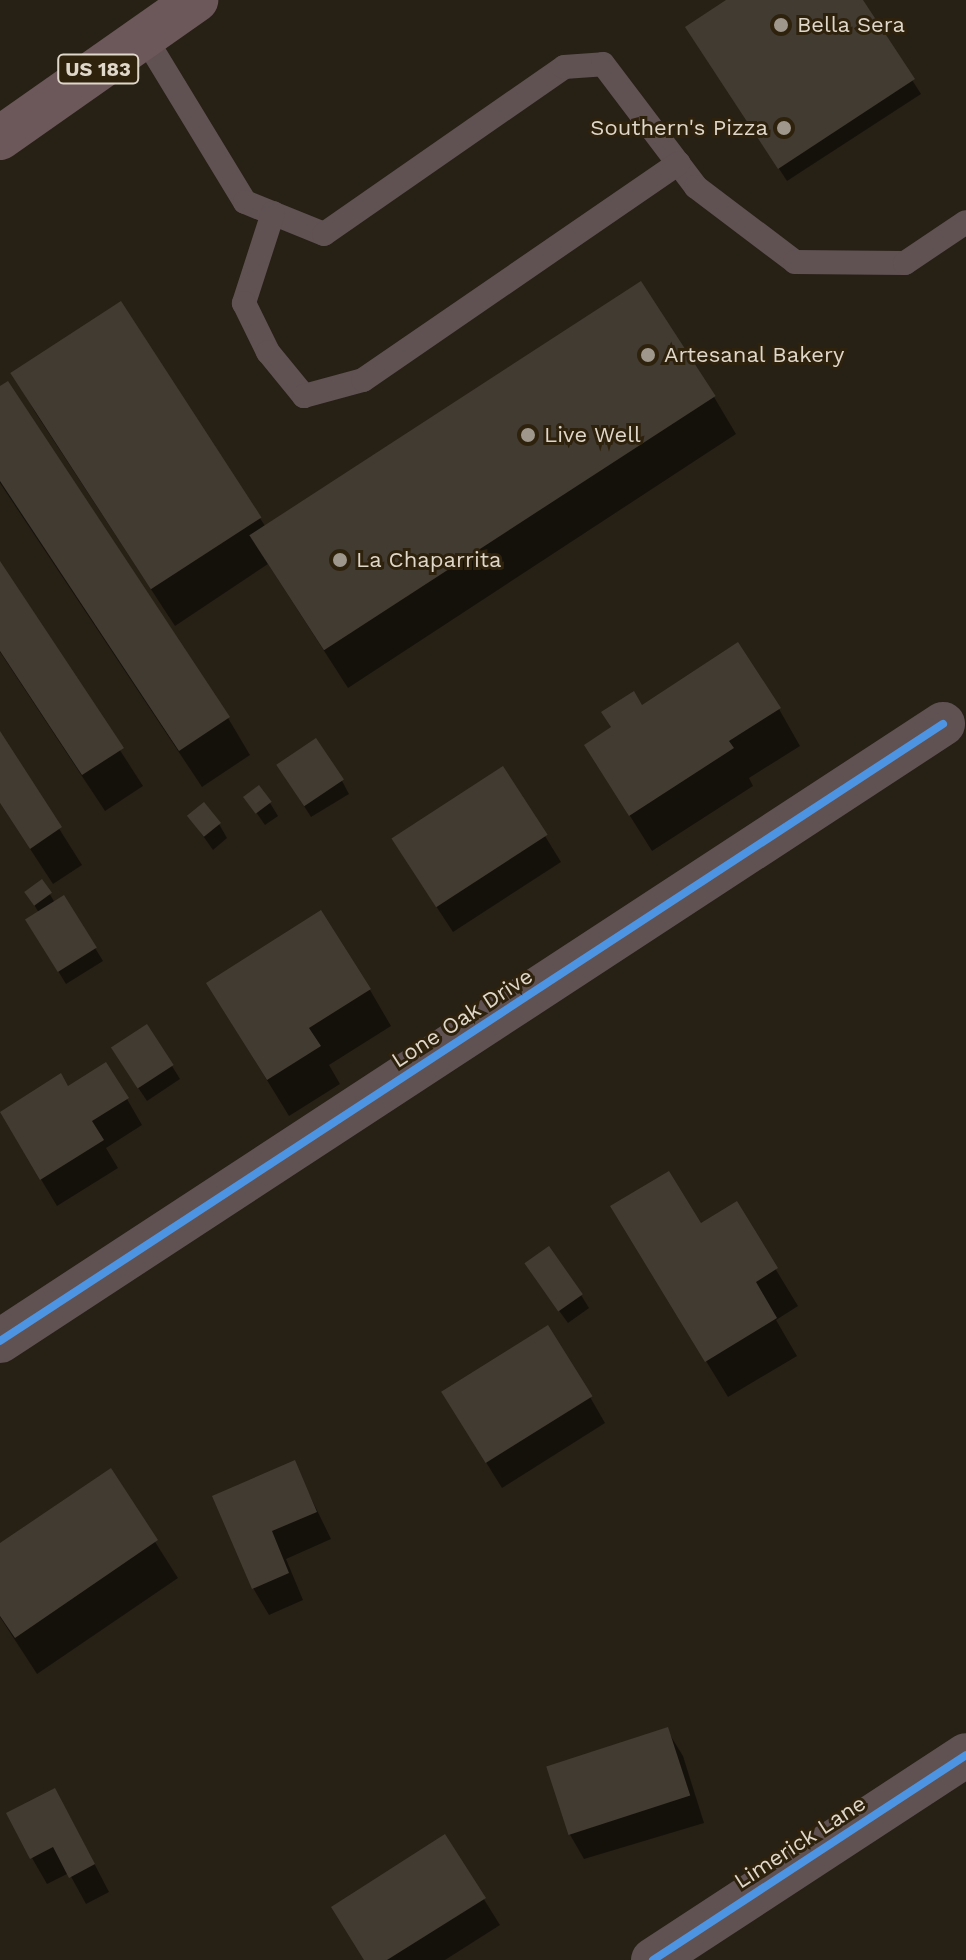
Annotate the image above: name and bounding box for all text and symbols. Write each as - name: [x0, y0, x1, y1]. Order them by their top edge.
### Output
- place label: Bella Sera: [797, 12, 905, 38]
- marker: Bella Sera: [772, 16, 790, 34]
- road number: US 183: [56, 53, 140, 85]
- place label: Southern's Pizza: [590, 115, 768, 141]
- marker: Southern's Pizza: [775, 119, 793, 137]
- place label: Artesanal Bakery: [664, 342, 845, 368]
- marker: Artesanal Bakery: [639, 346, 657, 364]
- place label: Live Well: [544, 422, 641, 448]
- marker: Live Well: [519, 426, 537, 444]
- place label: La Chaparrita: [356, 547, 502, 573]
- marker: La Chaparrita: [331, 551, 349, 569]
- street label: Lone Oak Drive: [386, 962, 538, 1074]
- street label: Limerick Lane: [729, 1790, 871, 1894]

